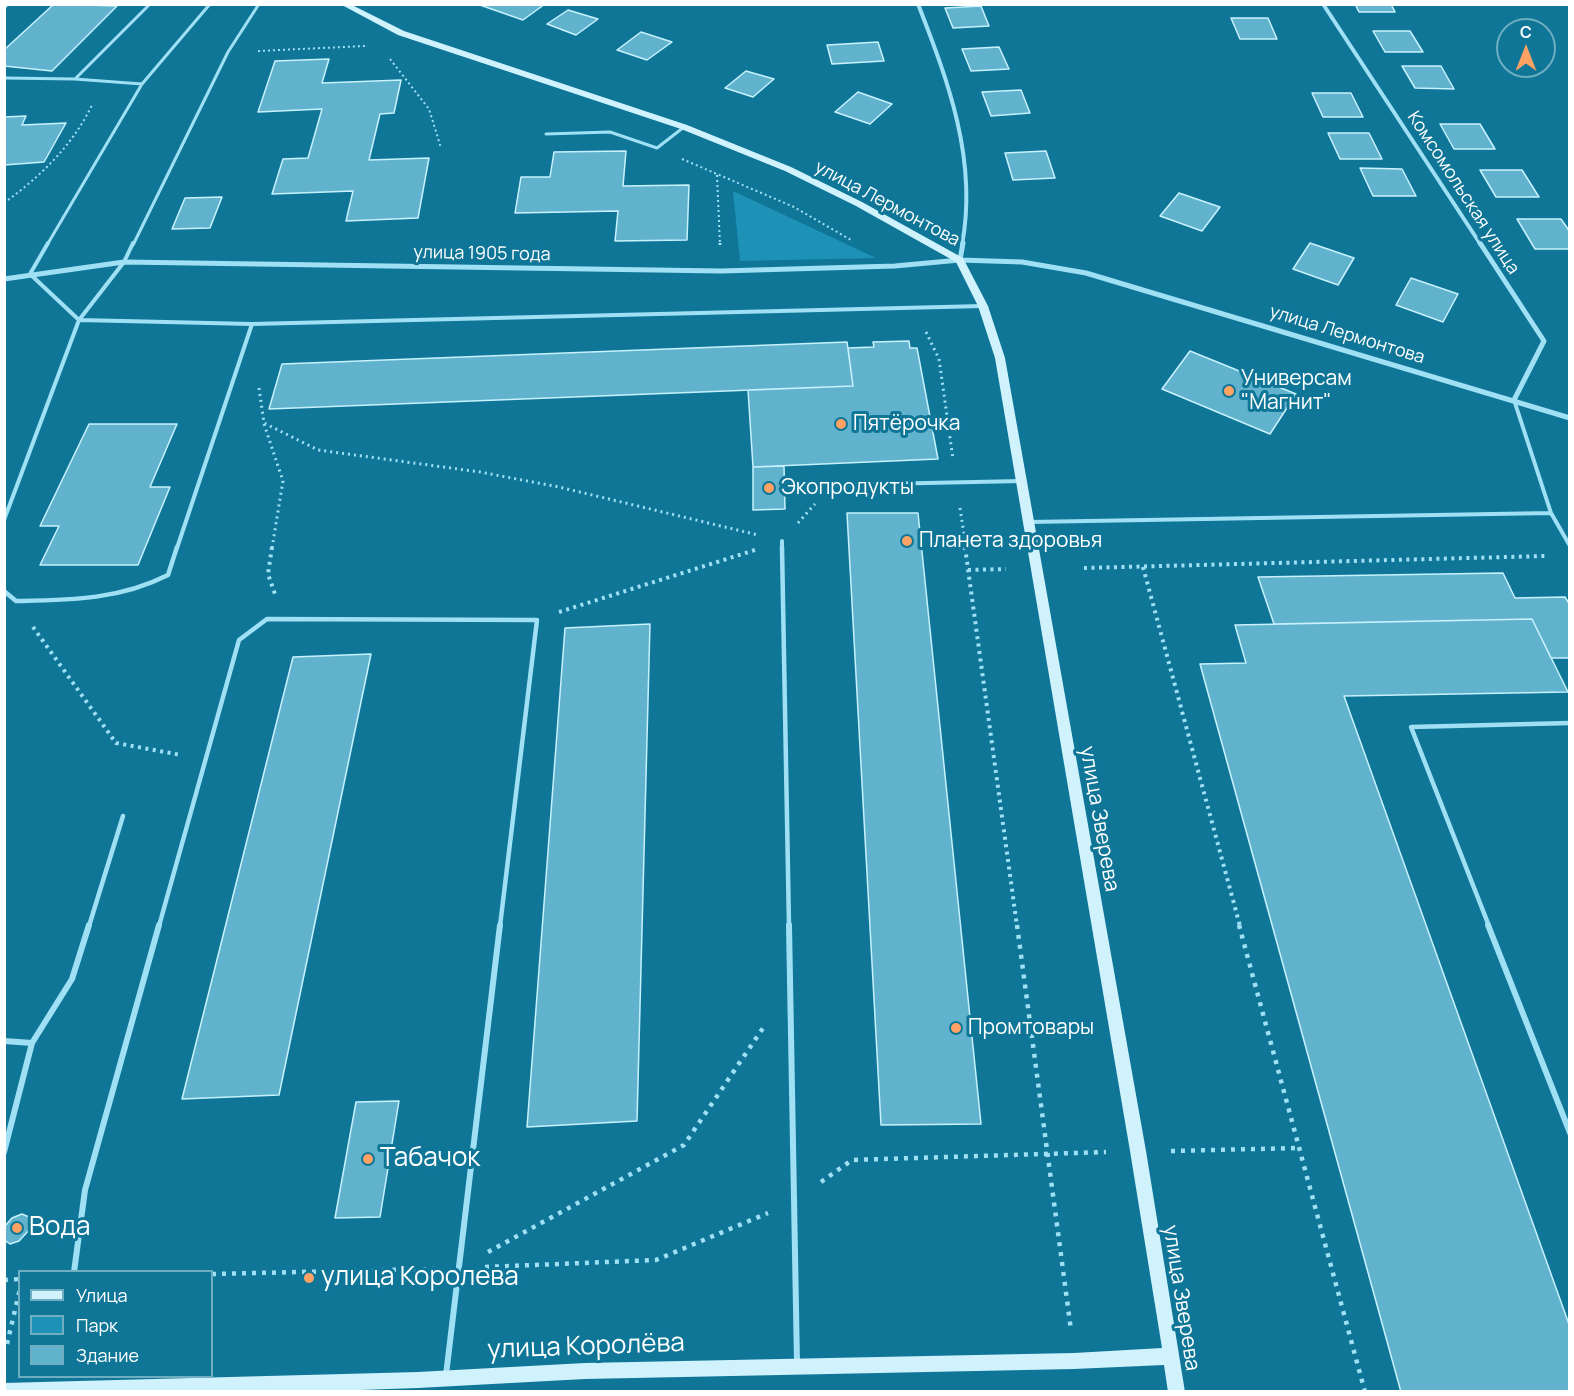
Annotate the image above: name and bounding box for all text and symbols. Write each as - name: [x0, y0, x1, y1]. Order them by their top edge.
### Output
- north arrow: [1496, 18, 1556, 78]
- text: С: [1520, 21, 1532, 43]
- street label: Комсомольская улица: [1402, 108, 1524, 278]
- street label: улица Лермонтова: [811, 157, 963, 251]
- street label: улица 1905 года: [413, 242, 551, 266]
- street label: улица Лермонтова: [1267, 301, 1427, 369]
- place label: Универсам "Магнит": [1241, 366, 1352, 416]
- marker: Универсам "Магнит": [1222, 384, 1236, 398]
- place label: Пятёрочка: [853, 411, 960, 437]
- marker: Пятёрочка: [834, 417, 848, 431]
- place label: Экопродукты: [781, 475, 914, 501]
- marker: Экопродукты: [762, 481, 776, 495]
- place label: Планета здоровья: [919, 528, 1102, 554]
- marker: Планета здоровья: [900, 534, 914, 548]
- street label: улица Зверева: [1074, 744, 1124, 894]
- place label: Промтовары: [968, 1015, 1094, 1041]
- marker: Промтовары: [949, 1021, 963, 1035]
- place label: Табачок: [380, 1143, 480, 1175]
- marker: Табачок: [361, 1152, 375, 1166]
- place label: Вода: [29, 1212, 90, 1244]
- marker: Вода: [10, 1221, 24, 1235]
- street label: улица Зверева: [1157, 1223, 1205, 1373]
- place label: улица Королева: [321, 1262, 519, 1294]
- legend: [18, 1270, 213, 1378]
- marker: улица Королева: [302, 1271, 316, 1285]
- text: Улица: [76, 1283, 128, 1307]
- text: Парк: [76, 1313, 118, 1337]
- street label: улица Королёва: [487, 1328, 685, 1366]
- text: Здание: [76, 1343, 139, 1367]

